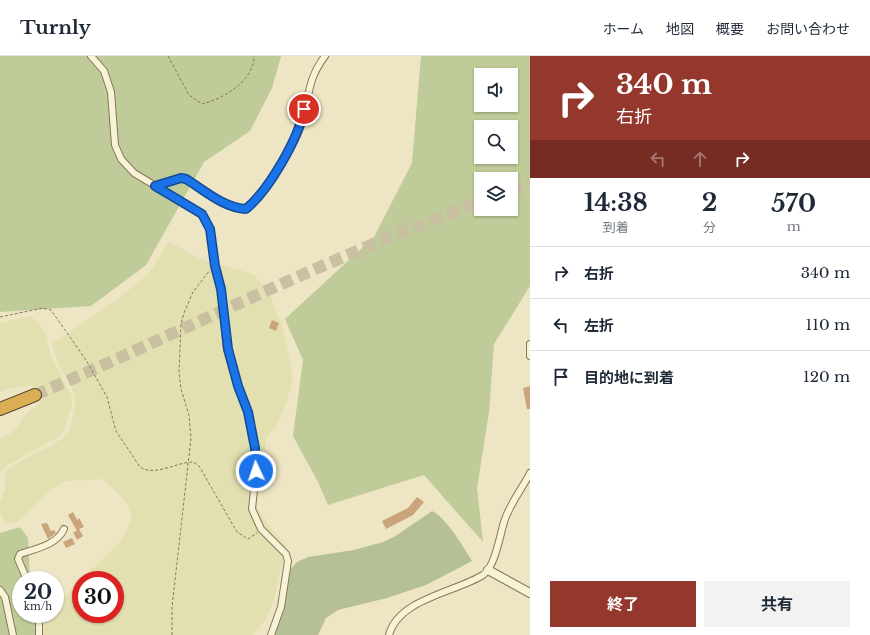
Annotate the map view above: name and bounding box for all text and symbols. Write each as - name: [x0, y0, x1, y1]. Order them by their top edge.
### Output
- text: Turnly: [20, 16, 91, 39]
- text: ホーム: [602, 20, 644, 38]
- text: 地図: [666, 20, 694, 38]
- text: 概要: [716, 20, 744, 38]
- text: お問い合わせ: [766, 20, 850, 38]
- text: 340 m: [616, 67, 712, 102]
- map controls: [474, 68, 518, 216]
- button: sound: [474, 68, 518, 112]
- icon: right: [550, 72, 602, 124]
- pin: [287, 92, 321, 126]
- icon: arrive: [293, 98, 315, 120]
- text: 右折: [616, 106, 652, 128]
- button: search: [474, 120, 518, 164]
- icon: left: [647, 148, 669, 170]
- icon: ahead: [689, 148, 711, 170]
- icon: right: [731, 148, 753, 170]
- button: layers: [474, 172, 518, 216]
- text: 14:38: [584, 188, 648, 217]
- text: 2: [702, 188, 717, 217]
- text: 570: [771, 189, 816, 218]
- text: m: [787, 218, 801, 235]
- text: 到着: [603, 219, 629, 236]
- text: 分: [703, 219, 716, 236]
- icon: right: [550, 262, 572, 284]
- text: 340 m: [801, 263, 850, 282]
- text: 右折: [584, 264, 614, 283]
- icon: left: [550, 314, 572, 336]
- text: 110 m: [806, 315, 850, 334]
- text: 左折: [584, 316, 614, 335]
- icon: arrive: [550, 366, 572, 388]
- text: 120 m: [803, 367, 850, 386]
- text: 目的地に到着: [584, 368, 674, 387]
- position arrow: [235, 450, 277, 492]
- speed limit sign: 30: [72, 571, 124, 623]
- text: 20: [24, 580, 52, 604]
- button: 終了: [550, 581, 696, 627]
- button: 共有: [704, 581, 850, 627]
- text: km/h: [24, 600, 52, 613]

